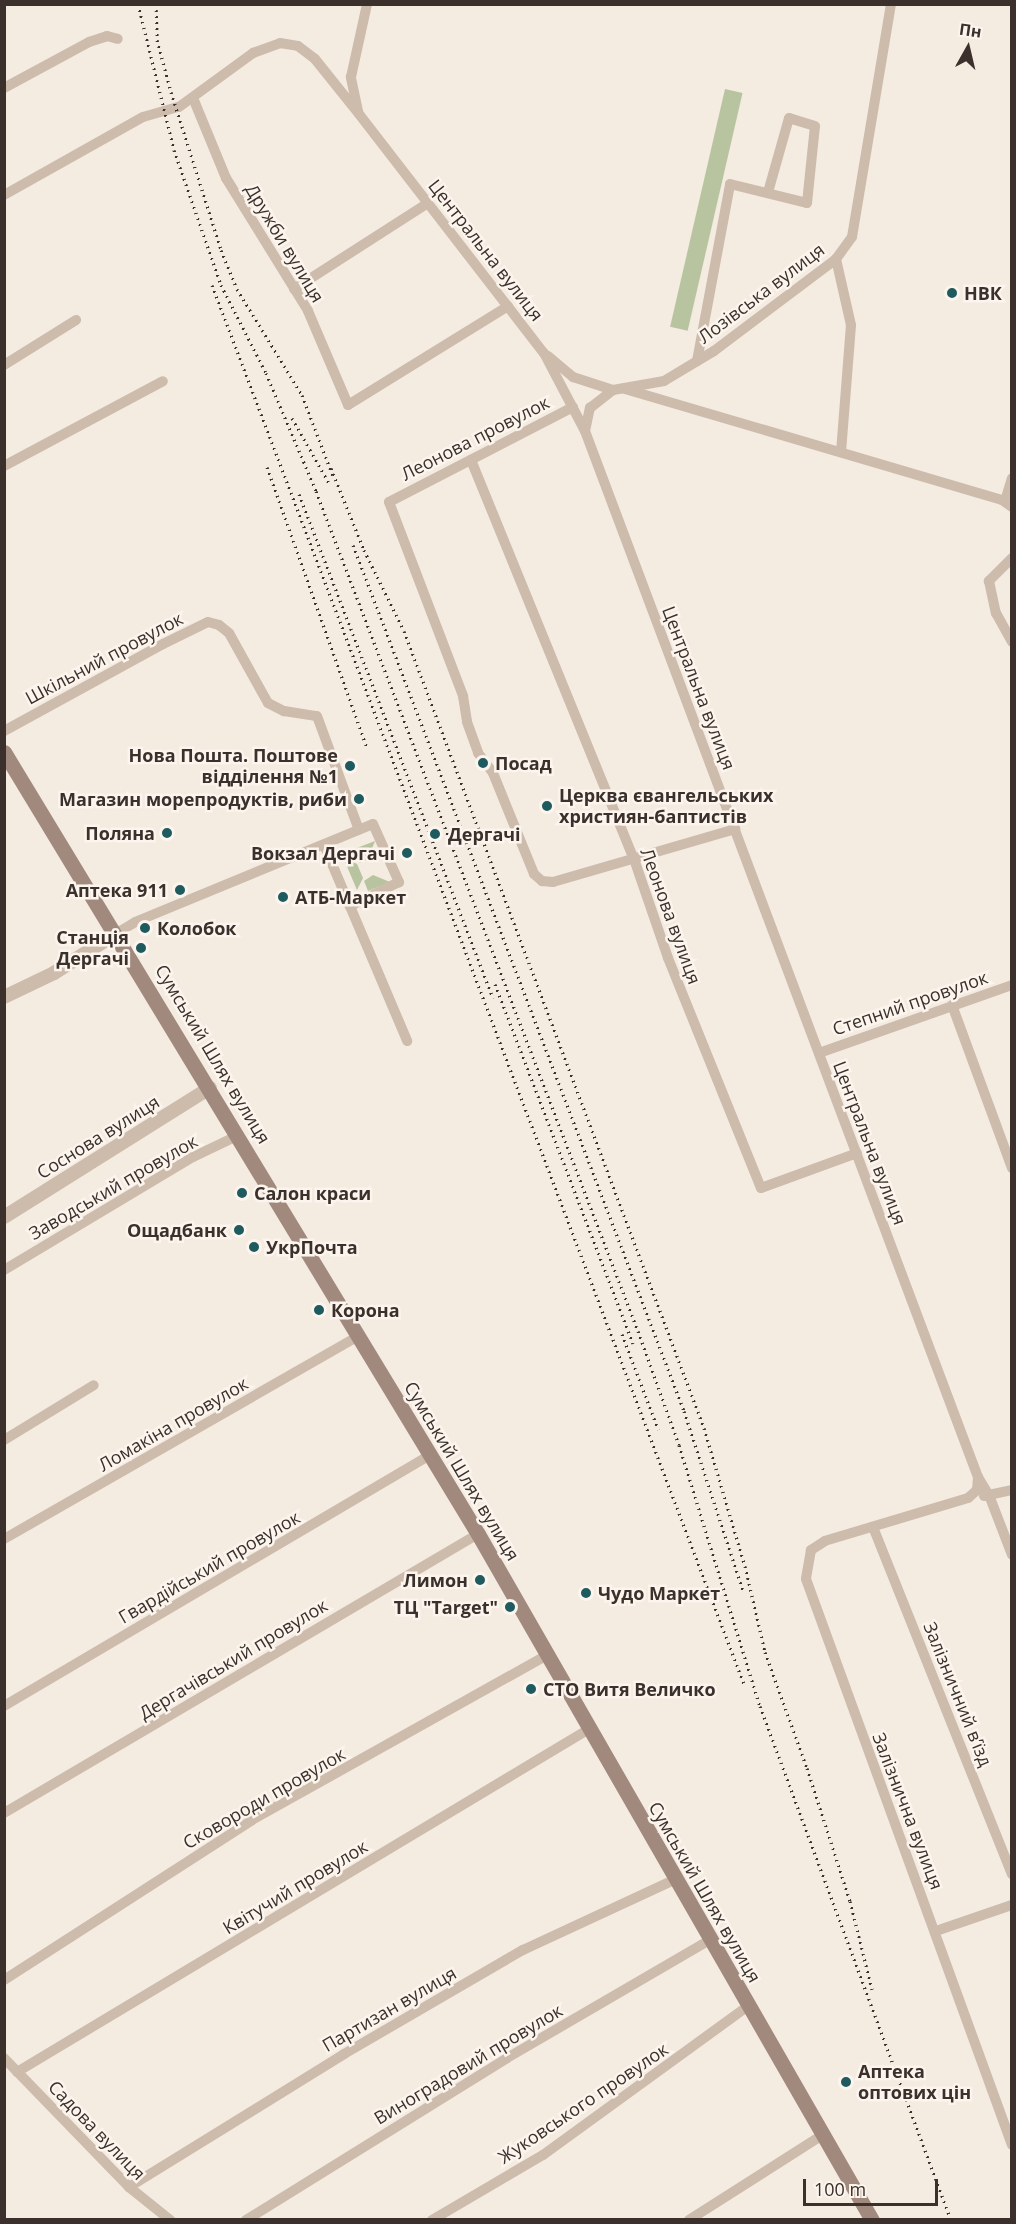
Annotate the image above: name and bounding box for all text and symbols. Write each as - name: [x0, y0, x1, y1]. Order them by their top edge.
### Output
- north arrow: [938, 18, 998, 78]
- text: Пн: [958, 18, 983, 43]
- street label: Центральна вулиця: [424, 175, 548, 325]
- street label: Дружби вулиця: [241, 180, 329, 306]
- street label: Лозівська вулиця: [694, 238, 828, 348]
- place label: НВК: [964, 282, 1002, 304]
- marker: НВК: [945, 286, 959, 300]
- street label: Леонова провулок: [397, 391, 553, 485]
- street label: Центральна вулиця: [658, 603, 740, 773]
- street label: Шкільний провулок: [22, 607, 186, 709]
- place label: Нова Пошта. Поштове відділення №1: [129, 745, 338, 788]
- place label: Посад: [495, 752, 552, 774]
- marker: Посад: [476, 756, 490, 770]
- marker: Нова Пошта. Поштове відділення №1: [343, 759, 357, 773]
- place label: Церква євангельських християн-баптистів: [559, 785, 773, 828]
- place label: Магазин морепродуктів, риби: [59, 788, 347, 810]
- marker: Магазин морепродуктів, риби: [352, 792, 366, 806]
- marker: Церква євангельських християн-баптистів: [540, 799, 554, 813]
- place label: Поляна: [85, 822, 155, 844]
- place label: Дергачі: [448, 823, 521, 845]
- marker: Дергачі: [426, 825, 444, 843]
- marker: Поляна: [160, 826, 174, 840]
- place label: Вокзал Дергачі: [251, 842, 395, 864]
- street label: Леонова вулиця: [636, 845, 706, 987]
- marker: Вокзал Дергачі: [400, 846, 414, 860]
- place label: Аптека 911: [66, 879, 168, 901]
- marker: Аптека 911: [173, 883, 187, 897]
- place label: АТБ-Маркет: [295, 886, 406, 908]
- marker: АТБ-Маркет: [276, 890, 290, 904]
- place label: Колобок: [157, 917, 236, 939]
- marker: Колобок: [138, 921, 152, 935]
- place label: Станція Дергачі: [56, 927, 129, 970]
- marker: Станція Дергачі: [134, 941, 148, 955]
- street label: Сумський Шлях вулиця: [151, 961, 275, 1147]
- street label: Степний провулок: [830, 966, 990, 1040]
- street label: Центральна вулиця: [829, 1058, 911, 1228]
- street label: Соснова вулиця: [33, 1091, 163, 1183]
- street label: Заводський провулок: [25, 1130, 201, 1244]
- place label: Салон краси: [254, 1182, 371, 1204]
- marker: Салон краси: [235, 1186, 249, 1200]
- place label: Ощадбанк: [127, 1219, 227, 1241]
- marker: Ощадбанк: [232, 1223, 246, 1237]
- place label: УкрПочта: [266, 1236, 358, 1258]
- marker: УкрПочта: [247, 1240, 261, 1254]
- place label: Корона: [331, 1299, 400, 1321]
- marker: Корона: [312, 1303, 326, 1317]
- street label: Ломакіна провулок: [94, 1372, 252, 1476]
- street label: Сумський Шлях вулиця: [400, 1378, 524, 1564]
- street label: Гвардійський провулок: [114, 1506, 304, 1628]
- place label: Лимон: [403, 1569, 468, 1591]
- marker: Лимон: [473, 1573, 487, 1587]
- place label: Чудо Маркет: [598, 1582, 720, 1604]
- marker: Чудо Маркет: [579, 1586, 593, 1600]
- street label: Дергачівський провулок: [135, 1594, 331, 1724]
- place label: ТЦ "Target": [394, 1596, 498, 1618]
- marker: ТЦ "Target": [503, 1600, 517, 1614]
- street label: Залізничний в’їзд: [919, 1619, 997, 1769]
- place label: СТО Витя Величко: [543, 1678, 716, 1700]
- marker: СТО Витя Величко: [524, 1682, 538, 1696]
- street label: Залізнична вулиця: [868, 1730, 948, 1892]
- street label: Сковороди провулок: [179, 1743, 349, 1853]
- street label: Сумський Шлях вулиця: [644, 1798, 766, 1986]
- street label: Квітучий провулок: [219, 1835, 371, 1939]
- street label: Партизан вулиця: [318, 1962, 460, 2056]
- street label: Виноградовий провулок: [370, 1999, 566, 2129]
- street label: Жуковського провулок: [494, 2038, 672, 2168]
- place label: Аптека оптових цін: [858, 2061, 971, 2104]
- marker: Аптека оптових цін: [839, 2075, 853, 2089]
- street label: Садова вулиця: [44, 2076, 150, 2184]
- scale bar: [806, 2167, 941, 2205]
- text: 100 m: [814, 2177, 866, 2201]

